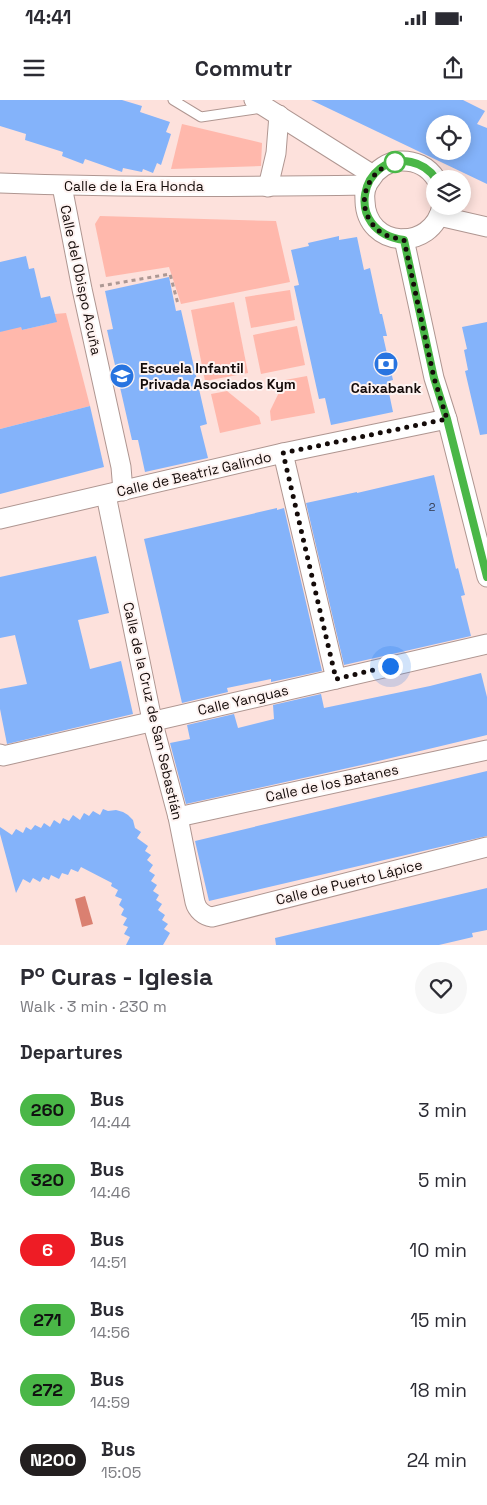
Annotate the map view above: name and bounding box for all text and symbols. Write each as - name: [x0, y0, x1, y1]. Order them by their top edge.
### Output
- text: 14:41: [25, 5, 71, 30]
- icon: menu: [20, 54, 48, 82]
- text: Commutr: [195, 54, 292, 82]
- icon: share: [439, 54, 467, 82]
- map controls: [426, 115, 471, 215]
- button: locate: [426, 115, 471, 160]
- unlabelled marker: [384, 151, 406, 173]
- button: layers: [426, 170, 471, 215]
- street label: Calle de la Era Honda: [64, 177, 204, 195]
- street label: Calle del Obispo Acuña: [56, 203, 106, 357]
- bank icon: Caixabank: [373, 351, 399, 377]
- place label: Escuela Infantil Privada Asociados Kym: [140, 359, 296, 393]
- school or university icon: Escuela Infantil Privada Asociados Kym: [109, 363, 135, 389]
- place label: Caixabank: [351, 379, 421, 397]
- street label: Calle de Beatriz Galindo: [115, 447, 273, 501]
- house number: 2: [429, 500, 436, 514]
- street label: Calle de la Cruz de San Sebastián: [119, 600, 187, 822]
- your location: [378, 654, 403, 679]
- street label: Calle Yanguas: [196, 681, 290, 719]
- street label: Calle de los Batanes: [264, 760, 400, 806]
- street label: Calle de Puerto Lápice: [274, 855, 424, 909]
- text: Pº Curas - Iglesia: [20, 961, 213, 992]
- button: heart: [415, 962, 467, 1014]
- text: Walk · 3 min · 230 m: [20, 996, 167, 1017]
- text: Departures: [20, 1040, 123, 1065]
- text: Bus: [90, 1087, 124, 1112]
- text: 260: [31, 1098, 64, 1121]
- text: 3 min: [418, 1098, 467, 1123]
- text: 14:44: [90, 1112, 131, 1133]
- text: Bus: [90, 1157, 124, 1182]
- text: 320: [31, 1168, 64, 1191]
- text: 5 min: [418, 1168, 467, 1193]
- text: 14:46: [90, 1182, 131, 1203]
- text: Bus: [90, 1227, 124, 1252]
- text: 6: [42, 1238, 53, 1261]
- text: 10 min: [409, 1238, 467, 1263]
- text: 14:51: [90, 1252, 127, 1273]
- text: Bus: [90, 1297, 124, 1322]
- text: 271: [33, 1308, 62, 1331]
- text: 15 min: [410, 1308, 467, 1333]
- text: 14:56: [90, 1322, 130, 1343]
- text: Bus: [90, 1367, 124, 1392]
- text: 272: [32, 1378, 63, 1401]
- text: 18 min: [410, 1378, 467, 1403]
- text: 14:59: [90, 1392, 130, 1413]
- text: Bus: [101, 1437, 135, 1462]
- text: N200: [30, 1448, 76, 1471]
- text: 24 min: [407, 1448, 467, 1473]
- text: 15:05: [101, 1462, 141, 1483]

